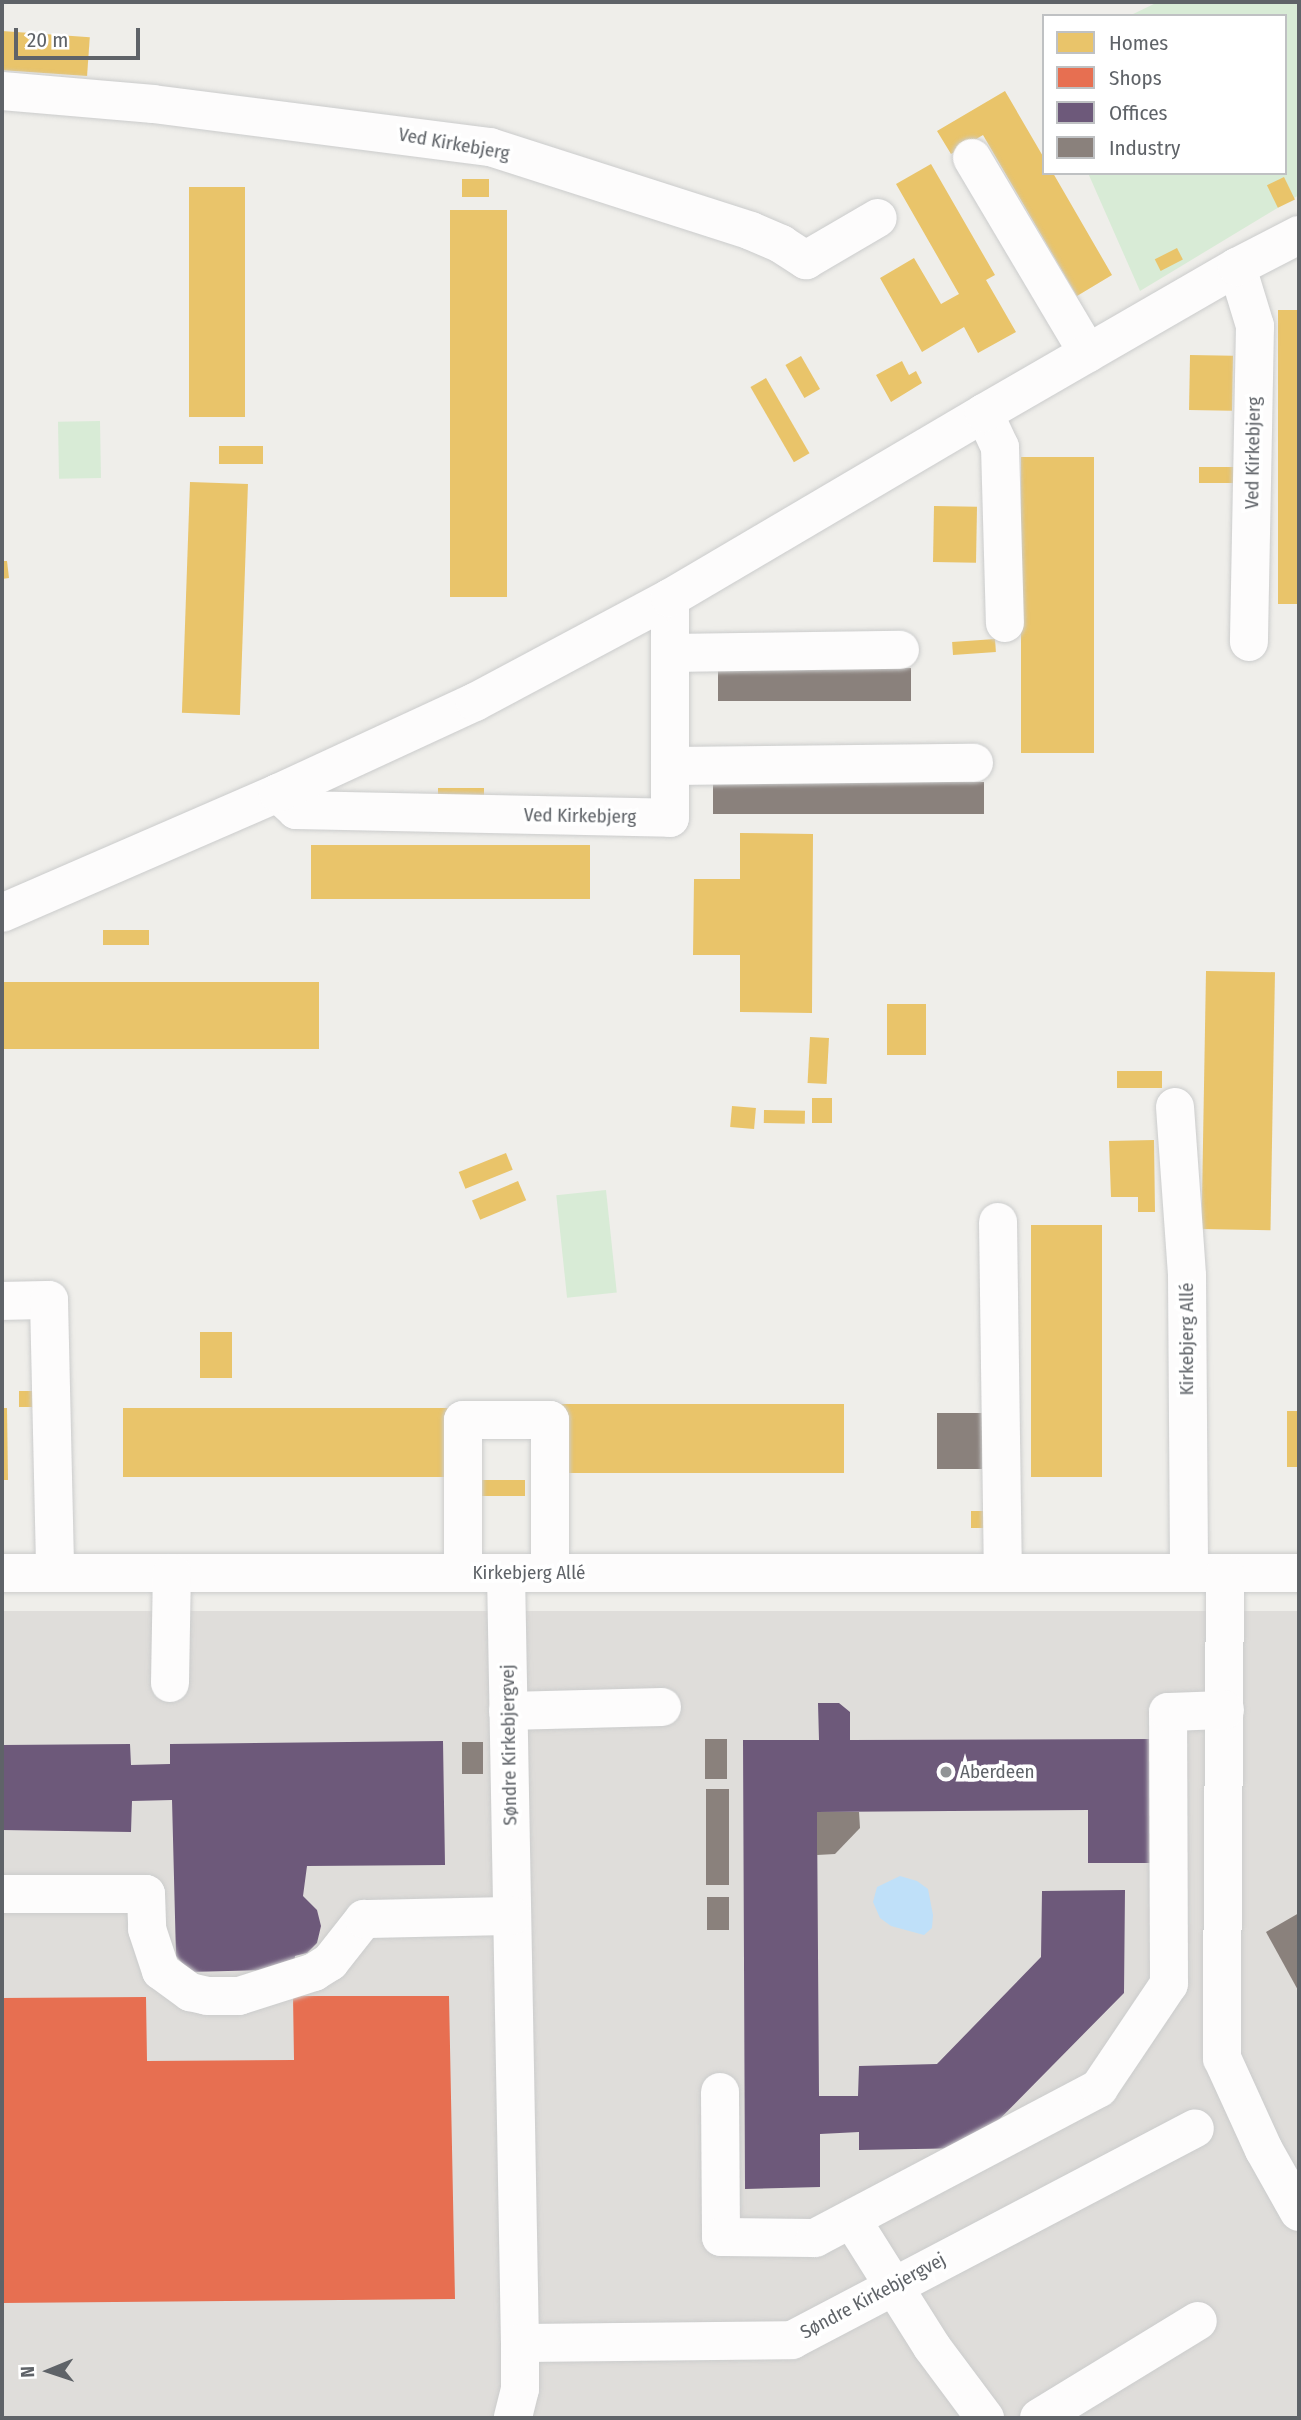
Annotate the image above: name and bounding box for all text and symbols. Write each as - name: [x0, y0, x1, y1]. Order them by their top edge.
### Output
- scale bar: [18, 14, 144, 58]
- legend: [1042, 14, 1287, 175]
- text: 20 m: [27, 27, 68, 53]
- text: Homes: [1109, 30, 1168, 56]
- text: Shops: [1109, 65, 1162, 91]
- text: Offices: [1109, 100, 1168, 126]
- street label: Ved Kirkebjerg: [397, 123, 511, 165]
- text: Industry: [1109, 135, 1180, 161]
- street label: Ved Kirkebjerg: [1241, 397, 1265, 509]
- street label: Ved Kirkebjerg: [524, 804, 636, 828]
- street label: Kirkebjerg Allé: [1176, 1283, 1198, 1395]
- street label: Kirkebjerg Allé: [473, 1562, 585, 1584]
- street label: Søndre Kirkebjergvej: [496, 1664, 522, 1826]
- place label: Aberdeen: [960, 1761, 1035, 1783]
- marker: Aberdeen: [938, 1764, 954, 1780]
- street label: Søndre Kirkebjergvej: [796, 2248, 950, 2344]
- north arrow: [14, 2336, 84, 2406]
- text: N: [16, 2366, 39, 2378]

